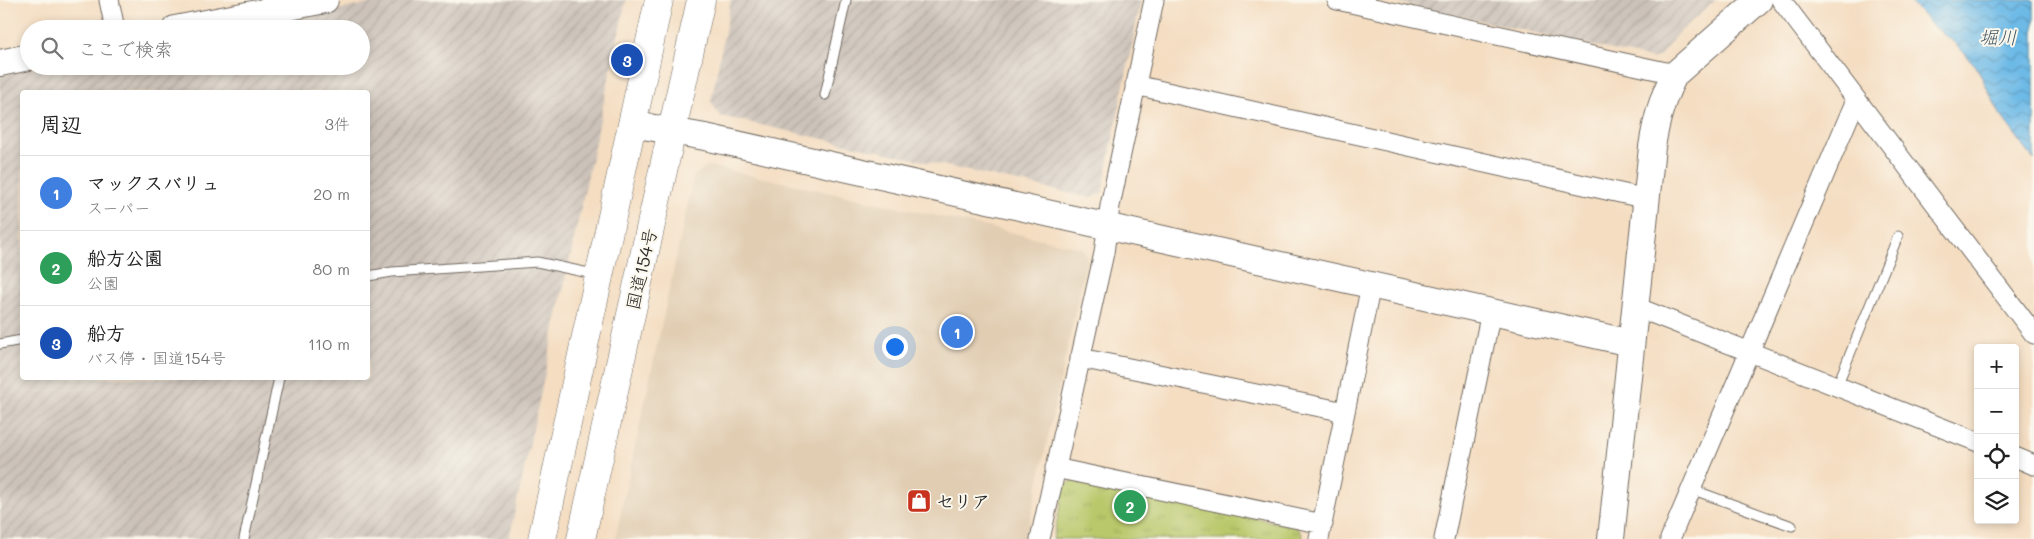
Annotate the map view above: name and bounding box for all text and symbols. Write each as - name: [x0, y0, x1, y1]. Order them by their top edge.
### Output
- search box: [20, 20, 370, 75]
- water label: 堀川: [1979, 24, 2017, 49]
- icon: search: [38, 34, 66, 62]
- text: ここで検索: [78, 36, 173, 61]
- pin: 3: [611, 41, 643, 79]
- text: 周辺: [40, 110, 82, 137]
- text: 3件: [325, 113, 350, 134]
- text: マックスバリュ: [87, 170, 220, 195]
- text: 1: [52, 183, 60, 204]
- text: 20 m: [313, 183, 350, 204]
- text: スーパー: [87, 197, 150, 218]
- street label: 国道154号: [620, 226, 662, 312]
- text: 船方公園: [87, 245, 163, 270]
- text: 2: [52, 258, 60, 279]
- text: 80 m: [313, 258, 350, 279]
- text: 公園: [87, 272, 119, 293]
- pin: 1: [941, 313, 973, 351]
- text: 船方: [87, 320, 125, 345]
- text: 3: [51, 333, 61, 354]
- text: 110 m: [308, 333, 350, 354]
- your location: [882, 334, 908, 360]
- map controls: [1974, 344, 2019, 524]
- button: +: [1974, 344, 2019, 389]
- text: バス停 · 国道154号: [87, 347, 226, 368]
- button: −: [1974, 389, 2019, 434]
- button: locate: [1974, 434, 2019, 479]
- button: layers: [1974, 479, 2019, 524]
- pin: 2: [1114, 487, 1146, 525]
- shop icon: セリア: [906, 488, 932, 514]
- place label: セリア: [936, 489, 990, 513]

